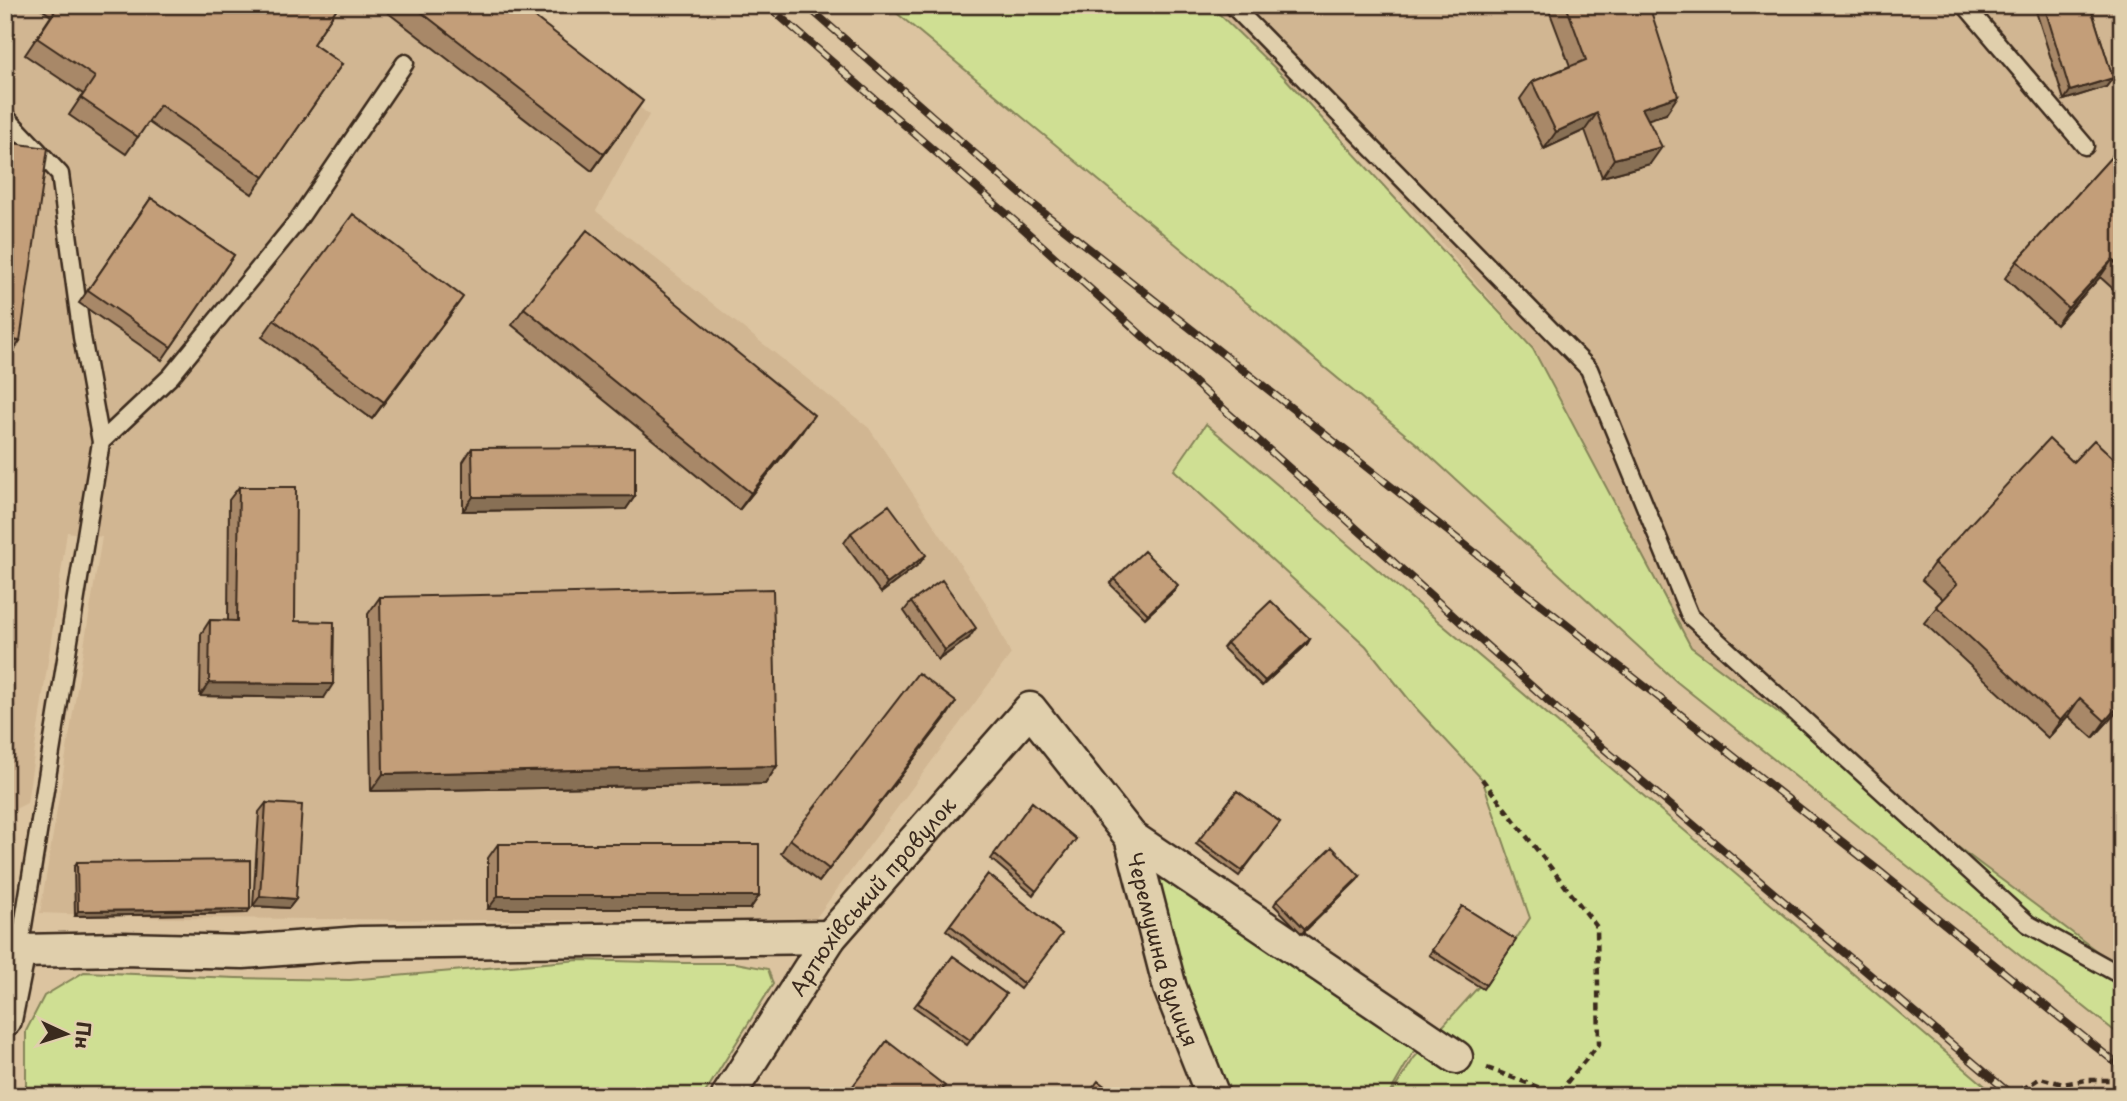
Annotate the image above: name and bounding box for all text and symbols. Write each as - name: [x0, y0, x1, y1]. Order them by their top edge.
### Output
- street label: Артюхівський провулок: [781, 789, 963, 1002]
- street label: Черемушна вулиця: [1119, 848, 1208, 1051]
- north arrow: [32, 1000, 102, 1070]
- text: Пн: [69, 1021, 99, 1050]

